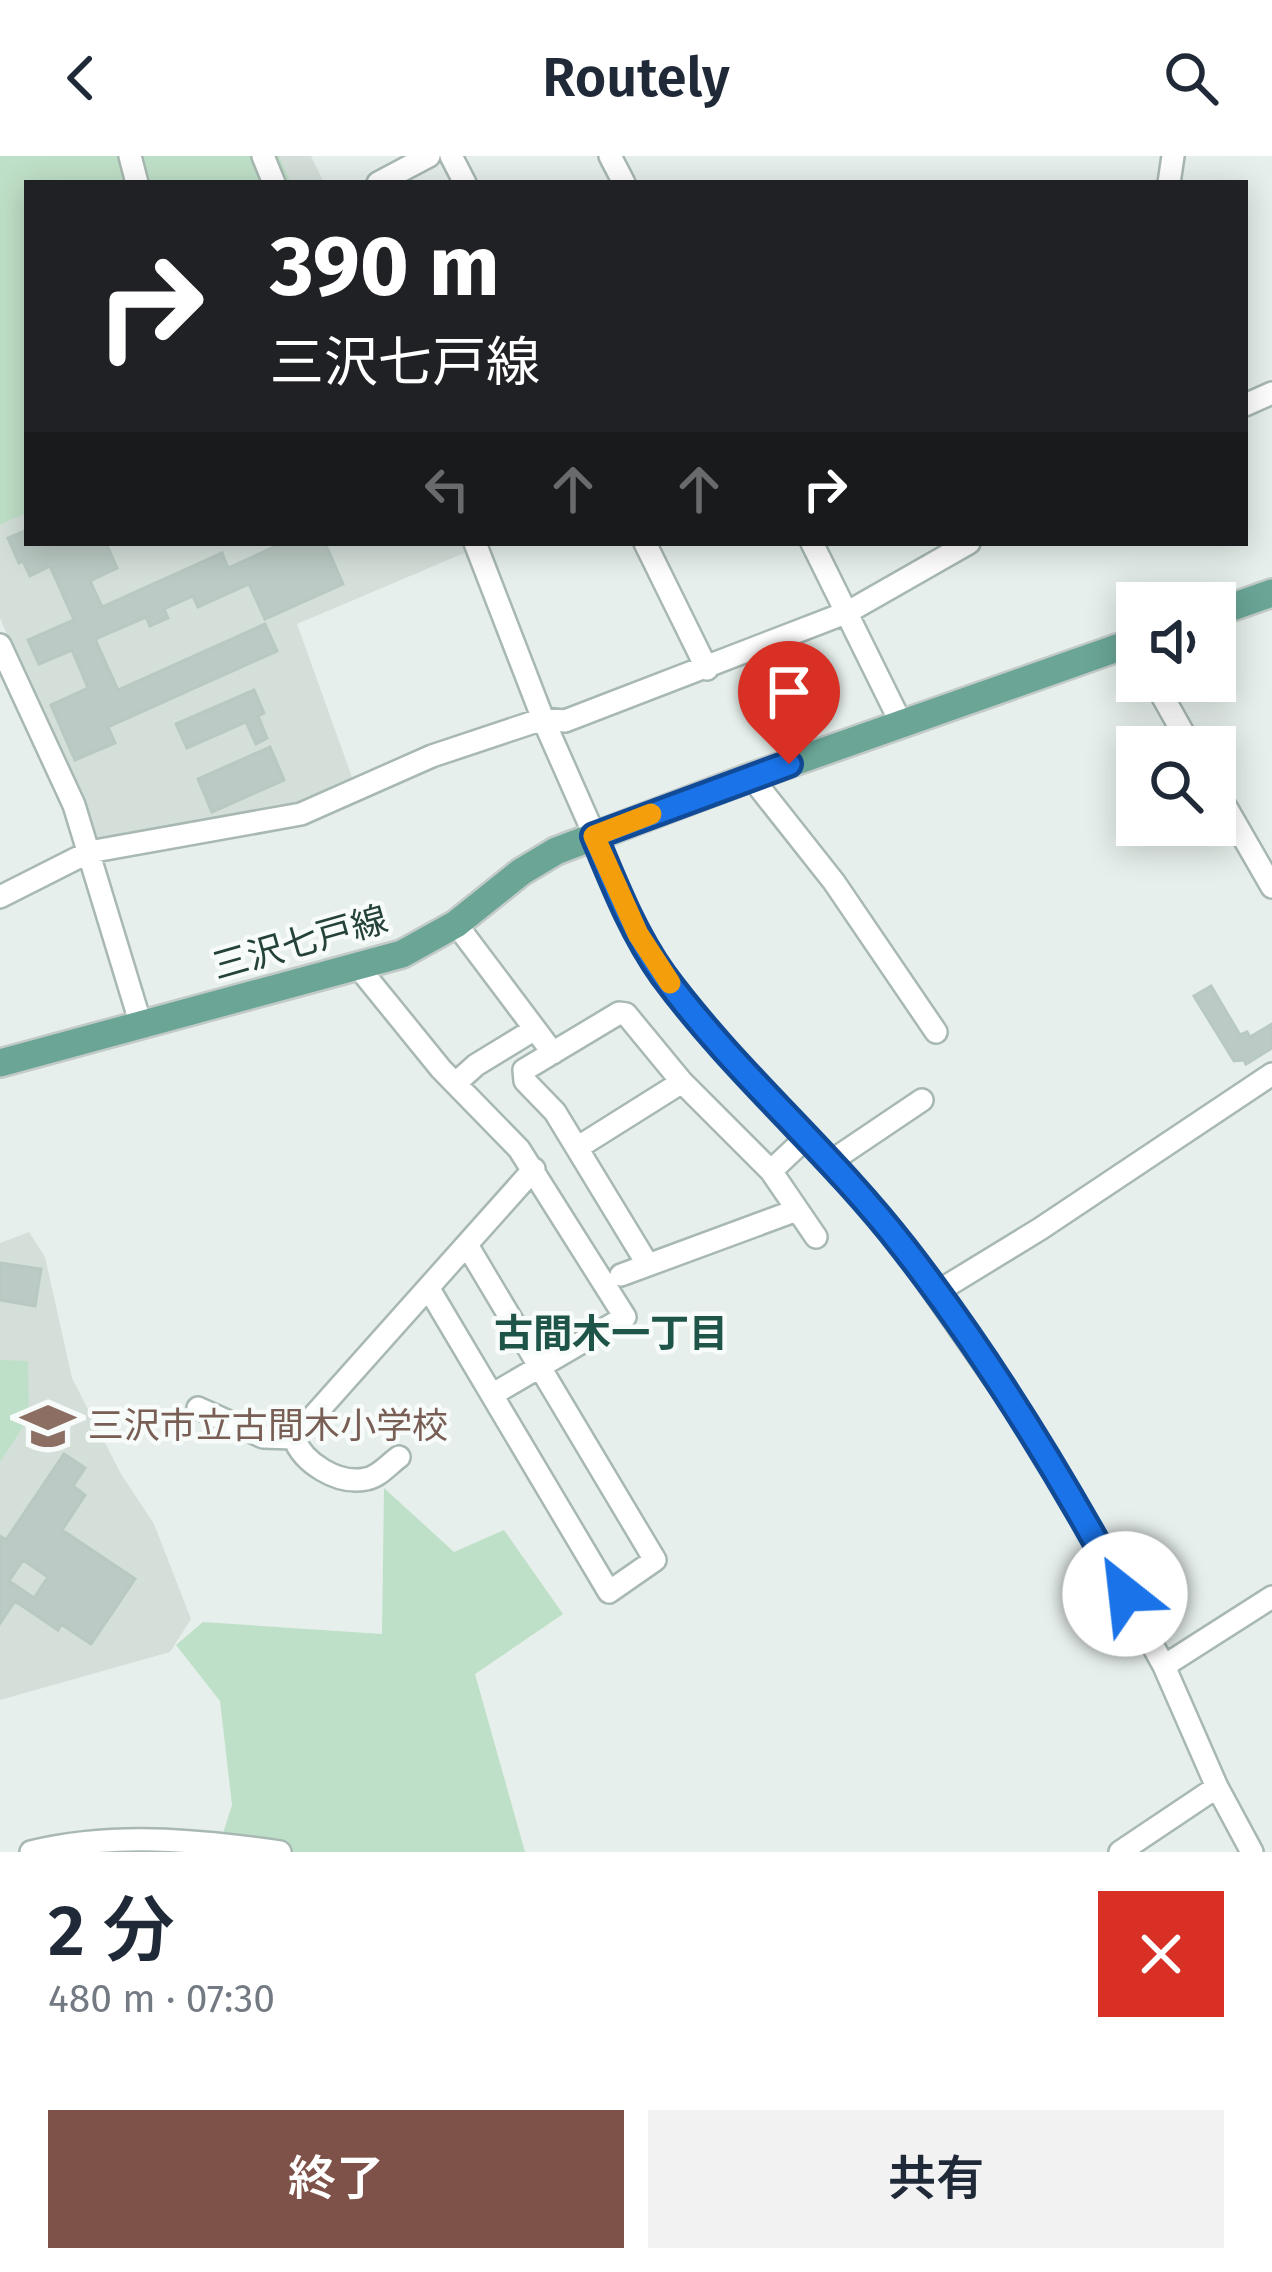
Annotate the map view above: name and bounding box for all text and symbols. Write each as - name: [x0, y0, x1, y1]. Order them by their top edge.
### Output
- icon: back: [48, 45, 114, 111]
- icon: search: [1158, 45, 1224, 111]
- text: Routely: [542, 46, 730, 110]
- text: 390 m: [270, 216, 500, 317]
- icon: right: [72, 228, 228, 384]
- text: 三沢七戸線: [270, 331, 540, 395]
- icon: left: [414, 456, 480, 522]
- icon: ahead: [540, 456, 606, 522]
- icon: ahead: [666, 456, 732, 522]
- icon: right: [792, 456, 858, 522]
- map controls: [1116, 582, 1236, 846]
- button: sound: [1116, 582, 1236, 702]
- pin: [738, 641, 840, 764]
- icon: arrive: [756, 659, 822, 725]
- button: search: [1116, 726, 1236, 846]
- street label: 三沢七戸線: [207, 897, 393, 989]
- district label: 古間木一丁目: [494, 1311, 728, 1357]
- school or university icon: 三沢市立古間木小学校: [19, 1397, 77, 1455]
- place label: 三沢市立古間木小学校: [88, 1404, 448, 1448]
- position arrow: [1062, 1531, 1188, 1657]
- text: 2 分: [48, 1888, 174, 1974]
- button: close: [1098, 1891, 1224, 2017]
- text: 480 m · 07:30: [48, 1976, 275, 2022]
- button: 終了: [48, 2110, 624, 2248]
- button: 共有: [648, 2110, 1224, 2248]

